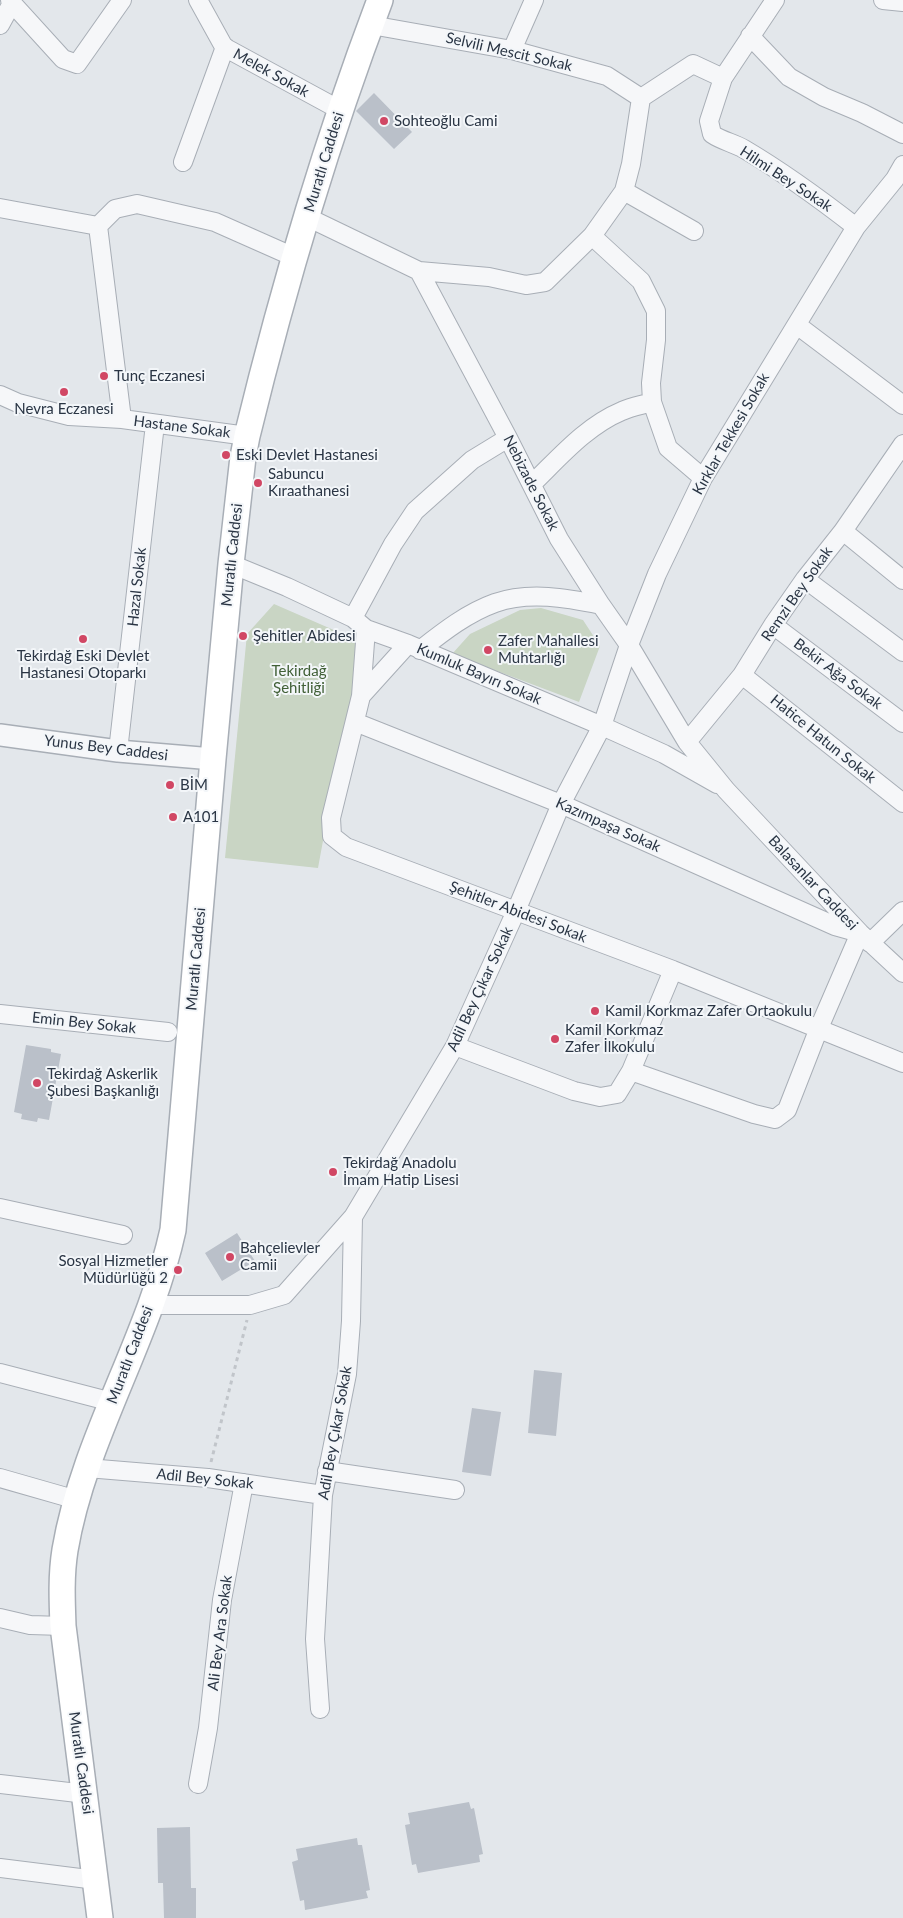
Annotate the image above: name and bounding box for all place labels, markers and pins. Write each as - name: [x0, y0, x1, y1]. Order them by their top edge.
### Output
- place label: Sohteoğlu Cami: [394, 112, 498, 130]
- marker: Sohteoğlu Cami: [378, 115, 390, 127]
- place label: Tunç Eczanesi: [114, 367, 205, 385]
- marker: Tunç Eczanesi: [98, 370, 110, 382]
- marker: Nevra Eczanesi: [58, 386, 70, 398]
- place label: Nevra Eczanesi: [14, 400, 114, 418]
- place label: Eski Devlet Hastanesi: [236, 446, 378, 464]
- marker: Eski Devlet Hastanesi: [220, 449, 232, 461]
- place label: Sabuncu Kıraathanesi: [268, 465, 349, 500]
- marker: Sabuncu Kıraathanesi: [252, 477, 264, 489]
- place label: Şehitler Abidesi: [253, 627, 356, 645]
- marker: Şehitler Abidesi: [237, 630, 249, 642]
- place label: Zafer Mahallesi Muhtarlığı: [498, 632, 599, 667]
- marker: Tekirdağ Eski Devlet Hastanesi Otoparkı: [77, 633, 89, 645]
- marker: Zafer Mahallesi Muhtarlığı: [482, 644, 494, 656]
- place label: Tekirdağ Eski Devlet Hastanesi Otoparkı: [17, 647, 149, 682]
- place label: BİM: [180, 776, 208, 794]
- marker: BİM: [164, 779, 176, 791]
- place label: A101: [183, 808, 219, 826]
- marker: A101: [167, 811, 179, 823]
- place label: Kamil Korkmaz Zafer Ortaokulu: [605, 1002, 812, 1020]
- marker: Kamil Korkmaz Zafer Ortaokulu: [589, 1005, 601, 1017]
- place label: Kamil Korkmaz Zafer İlkokulu: [565, 1021, 663, 1056]
- marker: Kamil Korkmaz Zafer İlkokulu: [549, 1033, 561, 1045]
- place label: Tekirdağ Askerlik Şubesi Başkanlığı: [47, 1065, 159, 1100]
- marker: Tekirdağ Askerlik Şubesi Başkanlığı: [31, 1077, 43, 1089]
- place label: Tekirdağ Anadolu İmam Hatip Lisesi: [343, 1154, 459, 1189]
- marker: Tekirdağ Anadolu İmam Hatip Lisesi: [327, 1166, 339, 1178]
- place label: Bahçelievler Camii: [240, 1239, 320, 1274]
- marker: Bahçelievler Camii: [224, 1251, 236, 1263]
- place label: Sosyal Hizmetler Müdürlüğü 2: [58, 1252, 168, 1287]
- marker: Sosyal Hizmetler Müdürlüğü 2: [172, 1264, 184, 1276]

